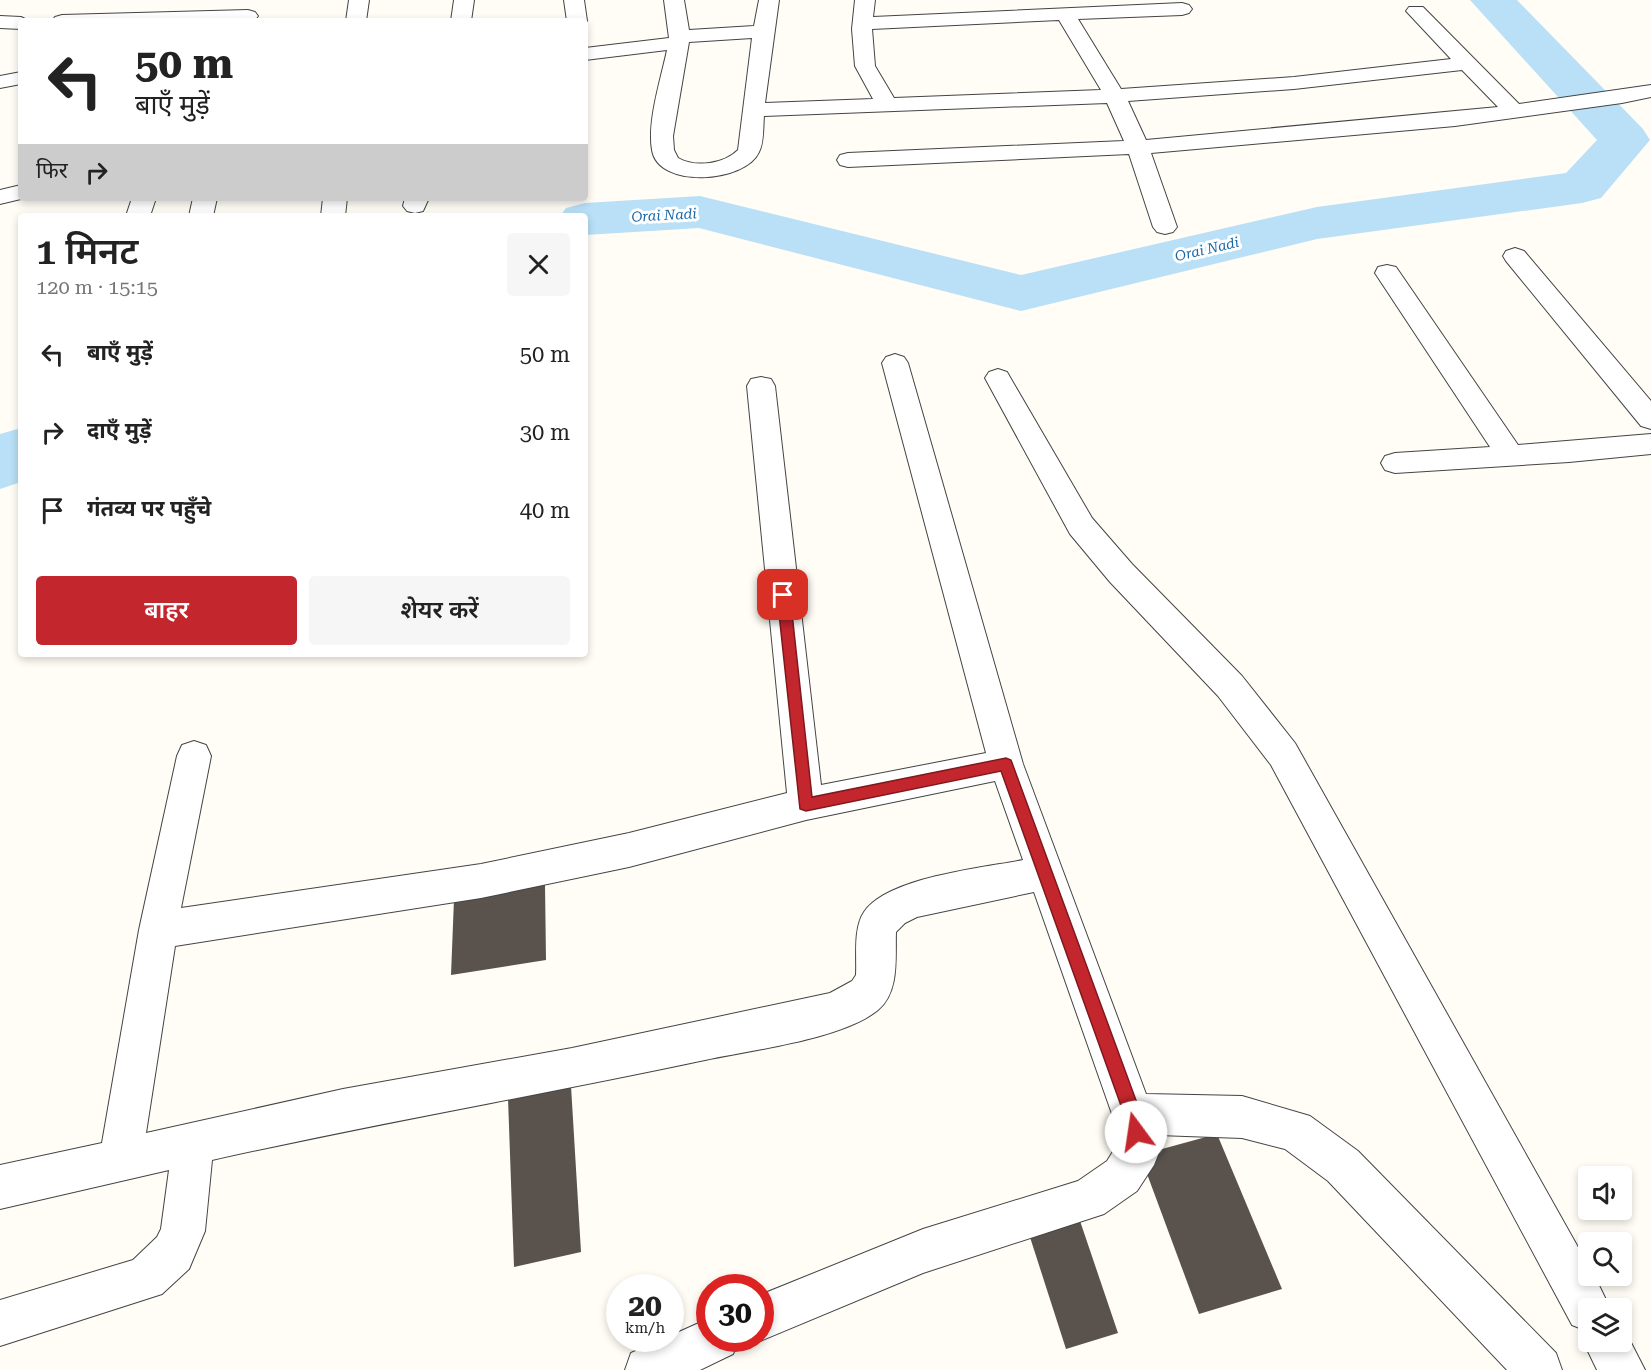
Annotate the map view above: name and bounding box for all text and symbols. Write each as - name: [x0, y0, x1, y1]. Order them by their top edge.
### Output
- text: 50 m: [135, 39, 233, 88]
- icon: left: [36, 42, 114, 120]
- text: बाएँ मुड़ें: [135, 89, 210, 121]
- icon: right: [80, 156, 113, 189]
- text: फिर: [36, 158, 68, 183]
- water label: Orai Nadi: [631, 205, 697, 225]
- text: 1 मिनट: [36, 231, 138, 273]
- button: close: [507, 233, 570, 296]
- water label: Orai Nadi: [1173, 234, 1241, 264]
- text: 120 m · 15:15: [36, 275, 158, 299]
- icon: left: [36, 338, 69, 371]
- text: बाएँ मुड़ें: [87, 340, 153, 365]
- text: 50 m: [520, 342, 570, 367]
- icon: right: [36, 416, 69, 449]
- text: दाएँ मुड़ें: [87, 418, 152, 443]
- text: 30 m: [520, 420, 570, 445]
- icon: arrive: [36, 494, 69, 527]
- text: गंतव्य पर पहुँचे: [87, 496, 211, 521]
- text: 40 m: [520, 498, 570, 523]
- pin: [757, 569, 808, 620]
- button: बाहर: [36, 576, 297, 645]
- button: शेयर करें: [309, 576, 570, 645]
- icon: arrive: [766, 578, 799, 611]
- position arrow: [1104, 1100, 1168, 1164]
- map controls: [1578, 1166, 1632, 1352]
- button: sound: [1578, 1166, 1632, 1220]
- button: search: [1578, 1232, 1632, 1286]
- speed limit sign: 30: [696, 1274, 774, 1352]
- text: 20: [628, 1288, 662, 1323]
- button: layers: [1578, 1298, 1632, 1352]
- text: km/h: [625, 1319, 665, 1337]

